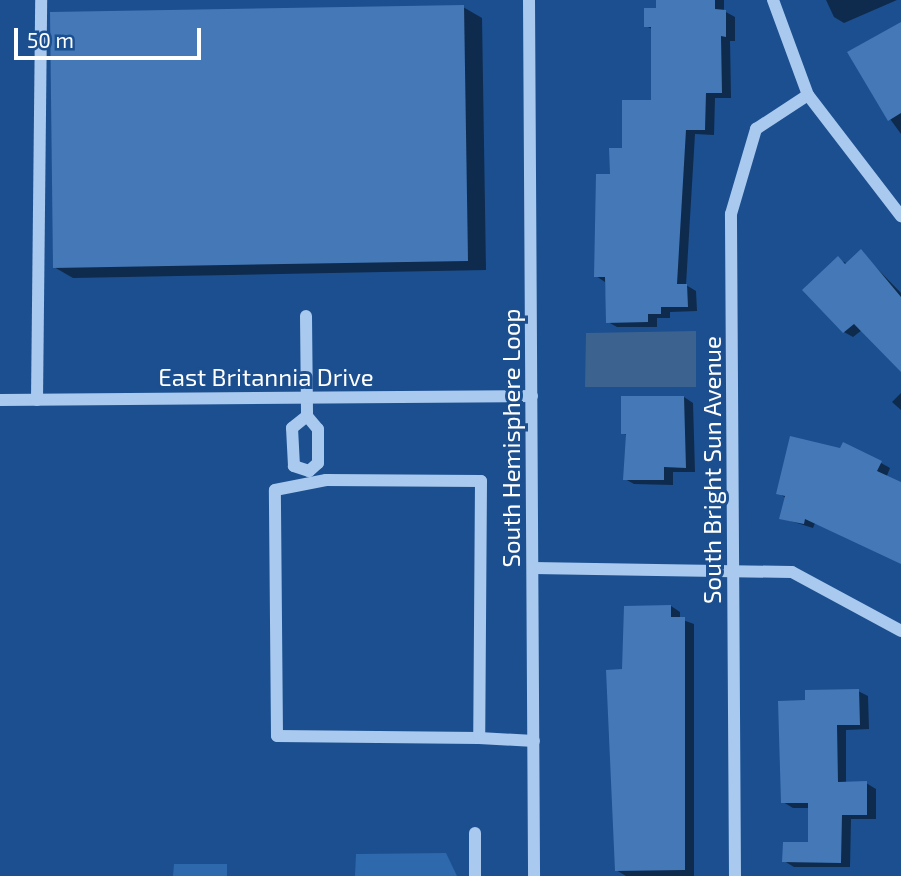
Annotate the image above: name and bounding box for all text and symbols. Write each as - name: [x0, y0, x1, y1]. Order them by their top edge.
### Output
- scale bar: [18, 14, 205, 58]
- text: 50 m: [27, 27, 74, 52]
- street label: South Hemisphere Loop: [497, 308, 525, 568]
- street label: South Bright Sun Avenue: [698, 336, 726, 604]
- street label: East Britannia Drive: [158, 363, 374, 391]

